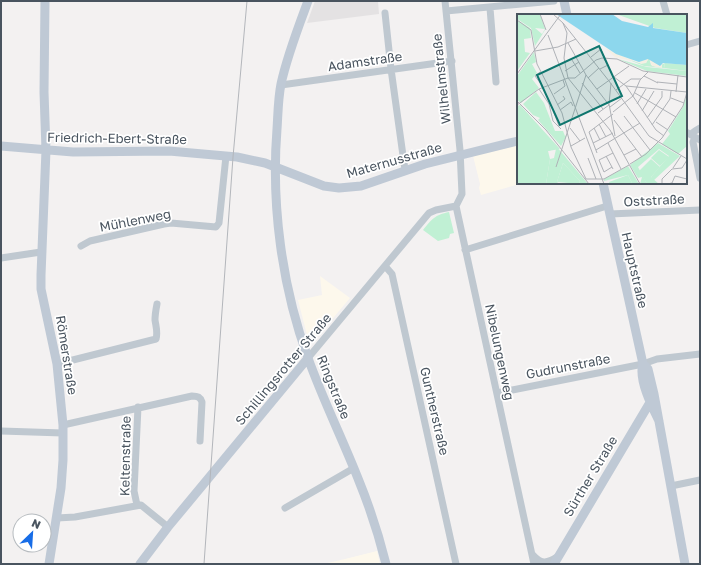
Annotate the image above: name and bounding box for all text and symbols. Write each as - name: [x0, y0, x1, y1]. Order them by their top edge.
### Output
- inset map: [517, 14, 687, 184]
- street label: Wilhelmstraße: [428, 33, 454, 125]
- street label: Adamstraße: [327, 48, 403, 74]
- street label: Friedrich-Ebert-Straße: [47, 129, 187, 147]
- street label: Maternusstraße: [344, 139, 444, 181]
- street label: Oststraße: [623, 190, 685, 210]
- street label: Mühlenweg: [98, 205, 172, 235]
- street label: Hauptstraße: [618, 230, 652, 310]
- street label: Nibelungenweg: [482, 302, 518, 402]
- street label: Schillingsrotter Straße: [232, 310, 334, 428]
- street label: Römerstraße: [53, 314, 81, 396]
- street label: Gudrunstraße: [525, 350, 611, 382]
- street label: Ringstraße: [314, 353, 354, 421]
- street label: Guntherstraße: [417, 365, 453, 457]
- street label: Keltenstraße: [116, 416, 134, 496]
- street label: Sürther Straße: [560, 433, 620, 519]
- north arrow: [12, 513, 52, 553]
- text: N: [30, 516, 43, 531]

